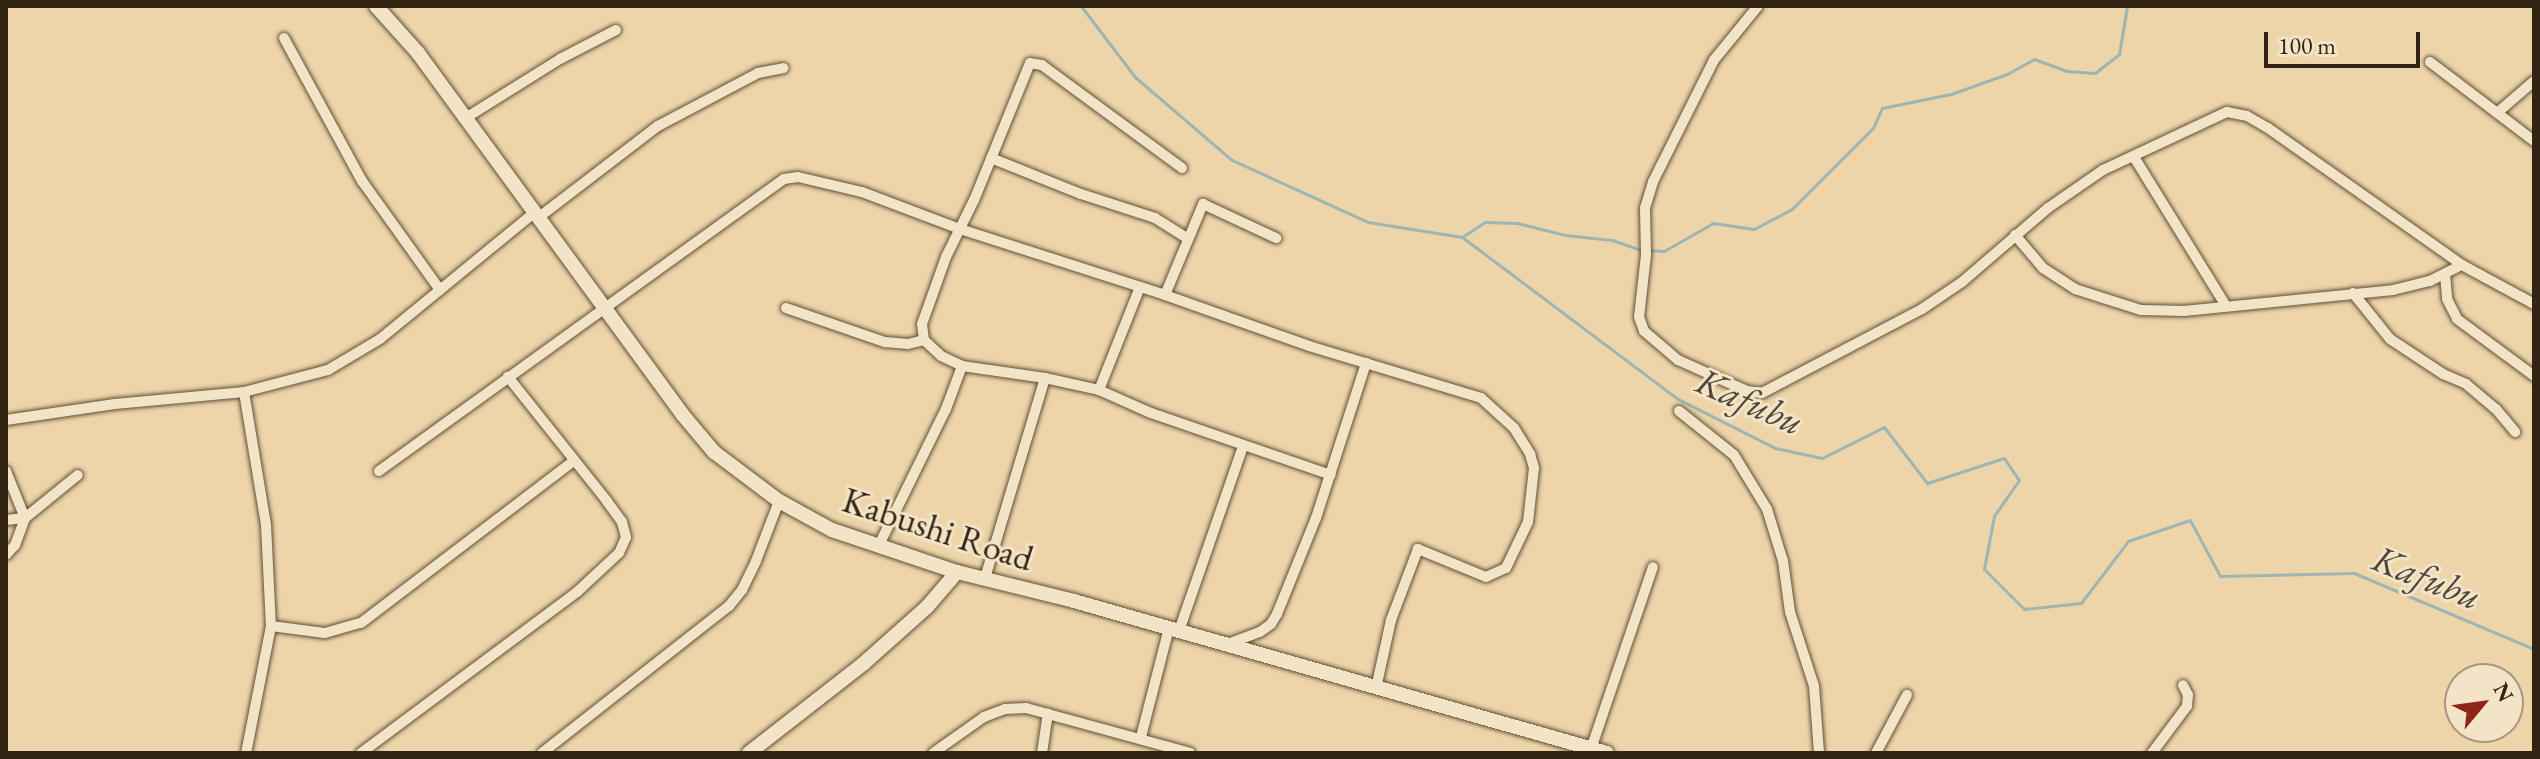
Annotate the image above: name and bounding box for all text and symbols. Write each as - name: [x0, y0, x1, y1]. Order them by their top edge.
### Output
- scale bar: [2268, 16, 2424, 66]
- text: 100 m: [2278, 30, 2336, 61]
- water label: Kafubu: [1689, 357, 1811, 445]
- street label: Kabushi Road: [837, 478, 1039, 580]
- water label: Kafubu: [2366, 535, 2488, 619]
- north arrow: [2444, 663, 2524, 743]
- text: N: [2487, 677, 2521, 707]

